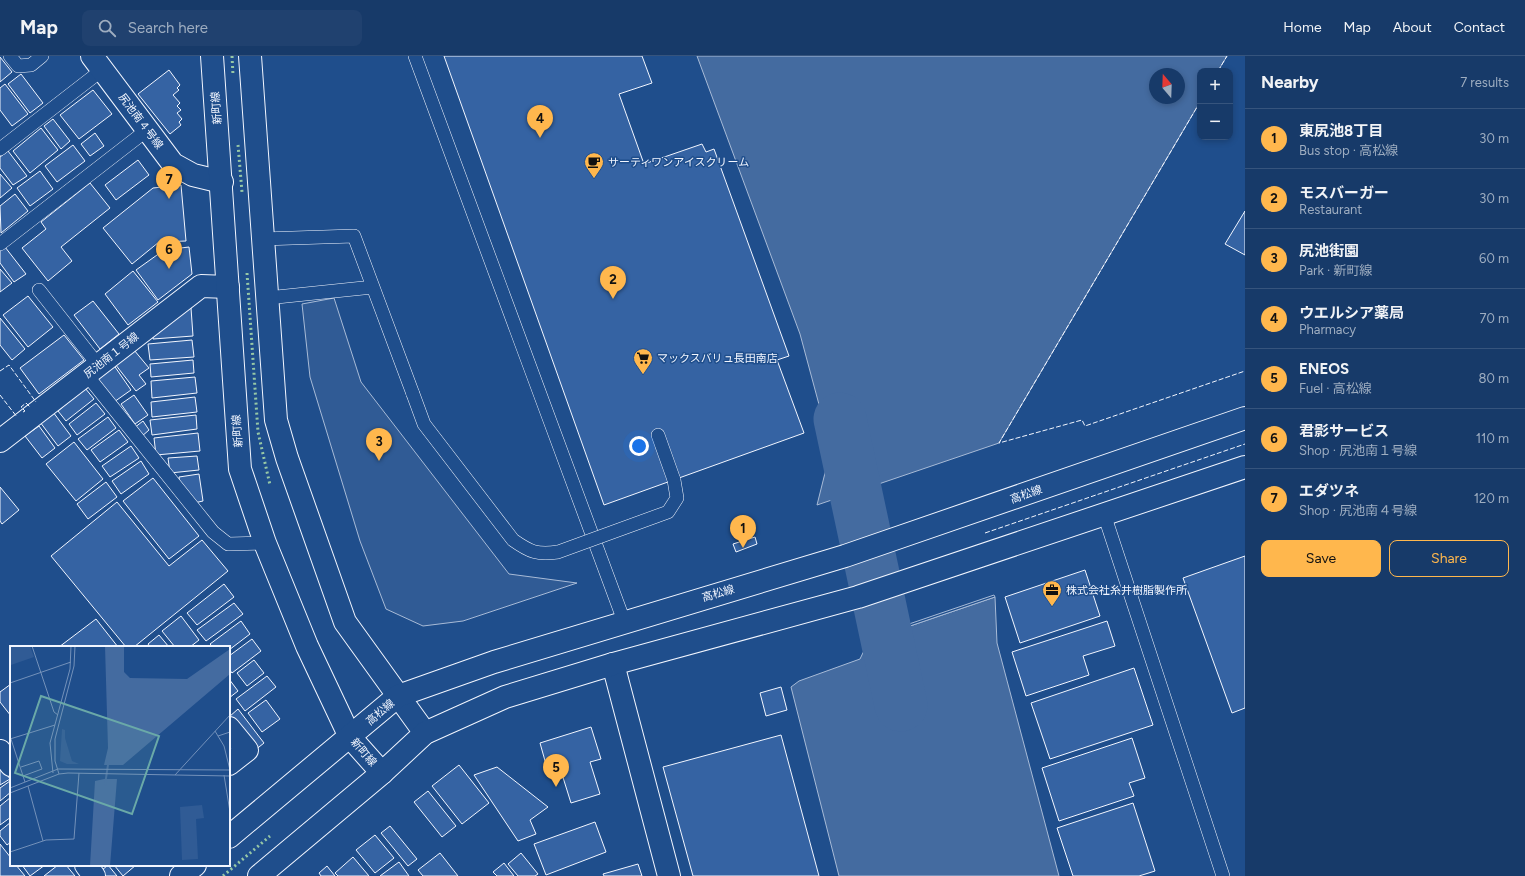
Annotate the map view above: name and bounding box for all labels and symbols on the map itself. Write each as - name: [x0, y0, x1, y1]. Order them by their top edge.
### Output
- north arrow: [1149, 68, 1185, 104]
- street label: 尻池南４号線: [116, 91, 166, 152]
- street label: 新町線: [209, 91, 224, 125]
- pin: 4: [527, 105, 553, 138]
- cafe icon: サーティワンアイスクリーム: [583, 151, 605, 179]
- place label: サーティワンアイスクリーム: [608, 156, 749, 169]
- pin: 7: [156, 166, 182, 199]
- pin: 6: [156, 236, 182, 269]
- pin: 2: [600, 266, 626, 299]
- street label: 尻池南１号線: [81, 330, 141, 381]
- supermarket icon: マックスバリュ長田南店: [632, 347, 654, 375]
- place label: マックスバリュ長田南店: [657, 352, 778, 365]
- street label: 新町線: [230, 414, 245, 448]
- pin: 3: [366, 428, 392, 461]
- your location: [629, 436, 649, 456]
- street label: 高松線: [1008, 483, 1044, 506]
- pin: 1: [730, 515, 756, 548]
- office icon: 株式会社糸井樹脂製作所: [1041, 579, 1063, 607]
- street label: 高松線: [700, 583, 736, 604]
- place label: 株式会社糸井樹脂製作所: [1066, 584, 1188, 597]
- inset map: [10, 646, 230, 866]
- street label: 高松線: [364, 697, 397, 728]
- street label: 新町線: [348, 736, 379, 769]
- pin: 5: [543, 754, 569, 787]

